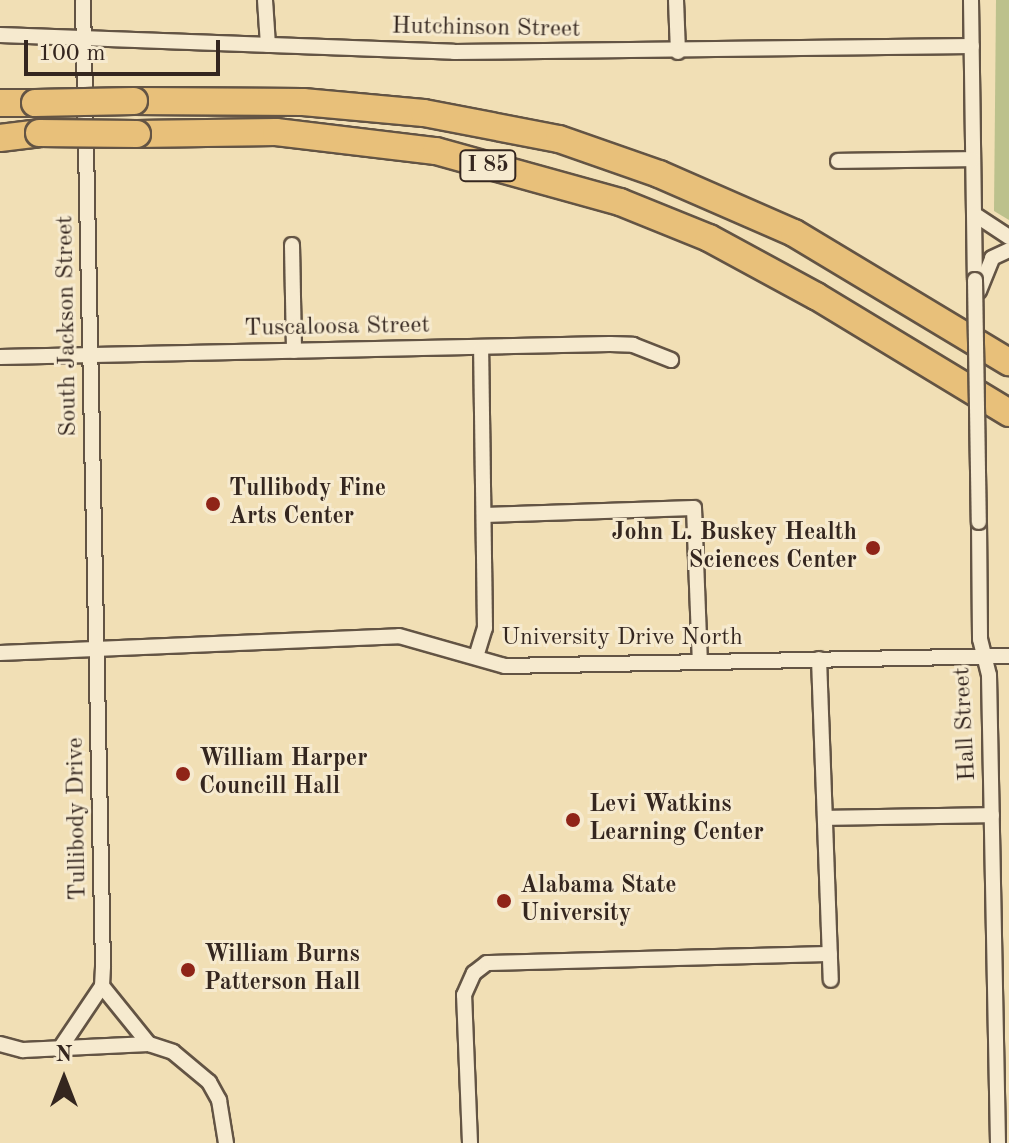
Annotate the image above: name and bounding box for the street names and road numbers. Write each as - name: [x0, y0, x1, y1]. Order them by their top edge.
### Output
- street label: Hutchinson Street: [391, 13, 581, 45]
- road number: I 85: [458, 148, 518, 184]
- street label: South Jackson Street: [52, 215, 84, 437]
- street label: Tuscaloosa Street: [244, 312, 430, 344]
- street label: University Drive North: [501, 625, 743, 653]
- street label: Hall Street: [949, 666, 983, 782]
- street label: Tullibody Drive: [62, 737, 94, 901]

